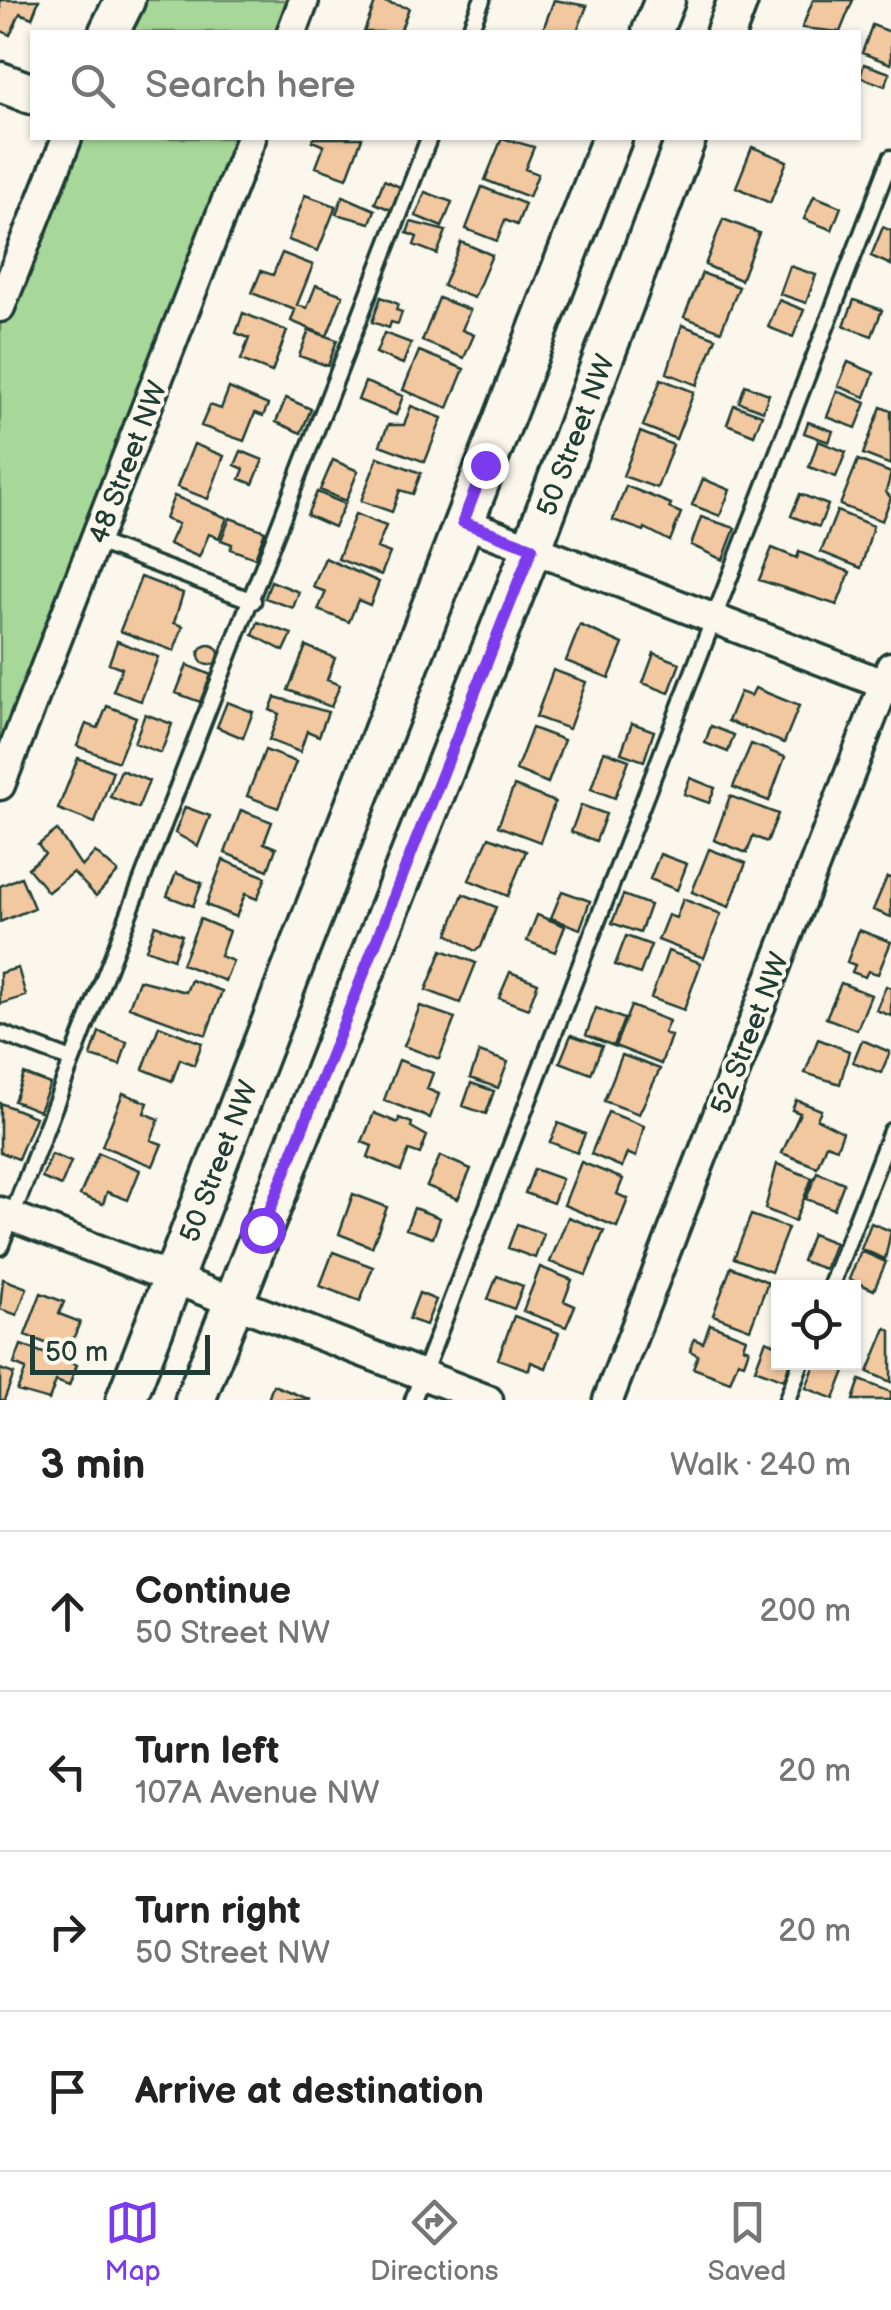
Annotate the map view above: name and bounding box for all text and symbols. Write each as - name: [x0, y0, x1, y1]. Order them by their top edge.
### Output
- search box: [30, 30, 861, 140]
- icon: search: [65, 58, 120, 113]
- text: Search here: [145, 63, 356, 108]
- street label: 50 Street NW: [530, 350, 622, 521]
- street label: 48 Street NW: [82, 376, 175, 549]
- route end: [463, 443, 509, 489]
- street label: 52 Street NW: [704, 948, 796, 1119]
- street label: 50 Street NW: [173, 1076, 265, 1247]
- route start: [240, 1208, 286, 1254]
- map controls: [771, 1280, 861, 1370]
- button: locate: [771, 1280, 861, 1370]
- scale bar: [30, 1330, 210, 1374]
- text: 50 m: [45, 1336, 108, 1369]
- text: 3 min: [40, 1440, 145, 1491]
- text: Walk · 240 m: [670, 1446, 851, 1485]
- text: Continue: [135, 1569, 291, 1614]
- icon: ahead: [40, 1584, 95, 1639]
- text: 200 m: [759, 1592, 851, 1631]
- text: 50 Street NW: [135, 1614, 330, 1653]
- text: Turn left: [135, 1729, 279, 1774]
- icon: left: [40, 1744, 95, 1799]
- text: 20 m: [778, 1752, 851, 1791]
- text: 107A Avenue NW: [135, 1774, 380, 1813]
- text: Turn right: [135, 1889, 300, 1934]
- icon: right: [40, 1904, 95, 1959]
- text: 20 m: [778, 1912, 851, 1951]
- text: 50 Street NW: [135, 1934, 330, 1973]
- icon: arrive: [40, 2064, 95, 2119]
- text: Arrive at destination: [135, 2069, 484, 2114]
- tab: Map: [105, 2195, 161, 2288]
- tab: Directions: [370, 2195, 499, 2288]
- tab: Saved: [708, 2195, 786, 2288]

